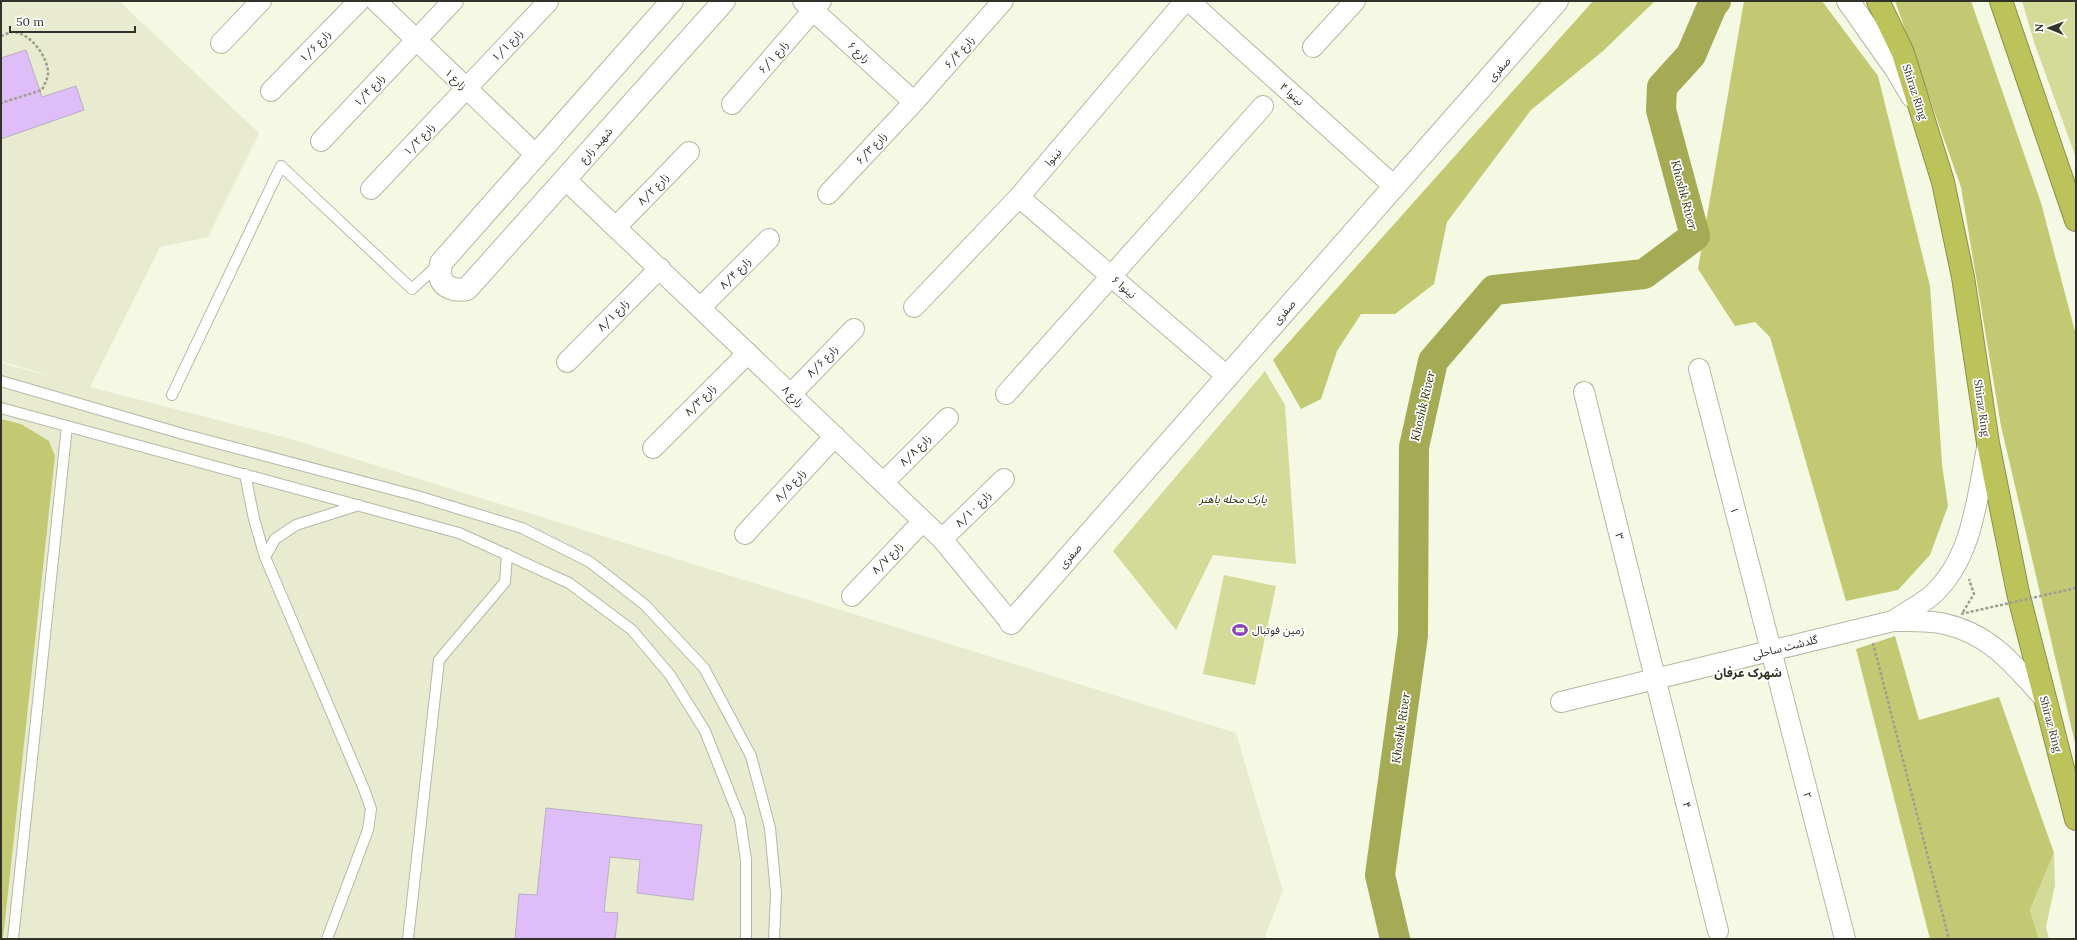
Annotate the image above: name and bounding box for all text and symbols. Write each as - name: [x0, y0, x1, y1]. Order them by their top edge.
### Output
- scale bar: [10, 8, 135, 34]
- north arrow: [2029, 8, 2069, 48]
- text: 50 m: [16, 14, 44, 29]
- text: N: [2032, 23, 2046, 32]
- street label: ۱/۱ زارع: [488, 26, 526, 65]
- street label: ۱/۶ زارع: [296, 27, 334, 66]
- street label: ۶/۴ زارع: [941, 33, 978, 72]
- street label: ۶/۱ زارع: [755, 38, 792, 77]
- street label: ۶ زارع: [844, 38, 873, 66]
- street label: صفری: [1484, 54, 1514, 84]
- street label: Shiraz Ring: [1899, 62, 1931, 122]
- street label: ۱ زارع: [441, 65, 470, 94]
- street label: ۱/۴ زارع: [351, 71, 388, 110]
- street label: ۴ نینوا: [1277, 79, 1307, 109]
- street label: ۱/۲ زارع: [401, 120, 438, 159]
- street label: شهید زارع: [576, 124, 617, 166]
- street label: ۶/۳ زارع: [853, 129, 890, 168]
- street label: نینوا: [1042, 145, 1064, 169]
- water label: Khoshk River: [1668, 158, 1701, 232]
- street label: ۸/۲ زارع: [634, 170, 672, 209]
- street label: ۸/۴ زارع: [716, 254, 754, 292]
- street label: ۶ نینوا: [1109, 273, 1139, 301]
- street label: ۸/۱ زارع: [594, 296, 632, 334]
- street label: صفری: [1269, 297, 1299, 327]
- street label: ۸/۶ زارع: [803, 342, 841, 381]
- water label: Khoshk River: [1407, 369, 1438, 442]
- street label: Shiraz Ring: [1971, 379, 1993, 438]
- street label: ۸/۳ زارع: [681, 381, 719, 419]
- street label: ۸ زارع: [778, 382, 807, 411]
- street label: ۸/۸ زارع: [896, 431, 934, 469]
- street label: ۸/۵ زارع: [772, 466, 809, 505]
- street label: ۸/۱۰ زارع: [952, 488, 995, 531]
- park label: پارک محله باهنر: [1198, 492, 1267, 507]
- street label: ۱: [1727, 505, 1743, 515]
- street label: ۳: [1612, 531, 1628, 541]
- street label: ۸/۷ زارع: [868, 539, 906, 578]
- street label: صفری: [1055, 541, 1085, 571]
- sports icon: زمین فوتبال: [1231, 621, 1249, 639]
- place label: زمین فوتبال: [1252, 623, 1304, 637]
- street label: گلدشت ساحلی: [1751, 632, 1820, 662]
- district label: شهرک عرفان: [1714, 665, 1782, 680]
- water label: Khoshk River: [1388, 691, 1413, 764]
- street label: Shiraz Ring: [2037, 694, 2065, 754]
- street label: ۲: [1800, 790, 1816, 800]
- street label: ۴: [1679, 800, 1695, 810]

